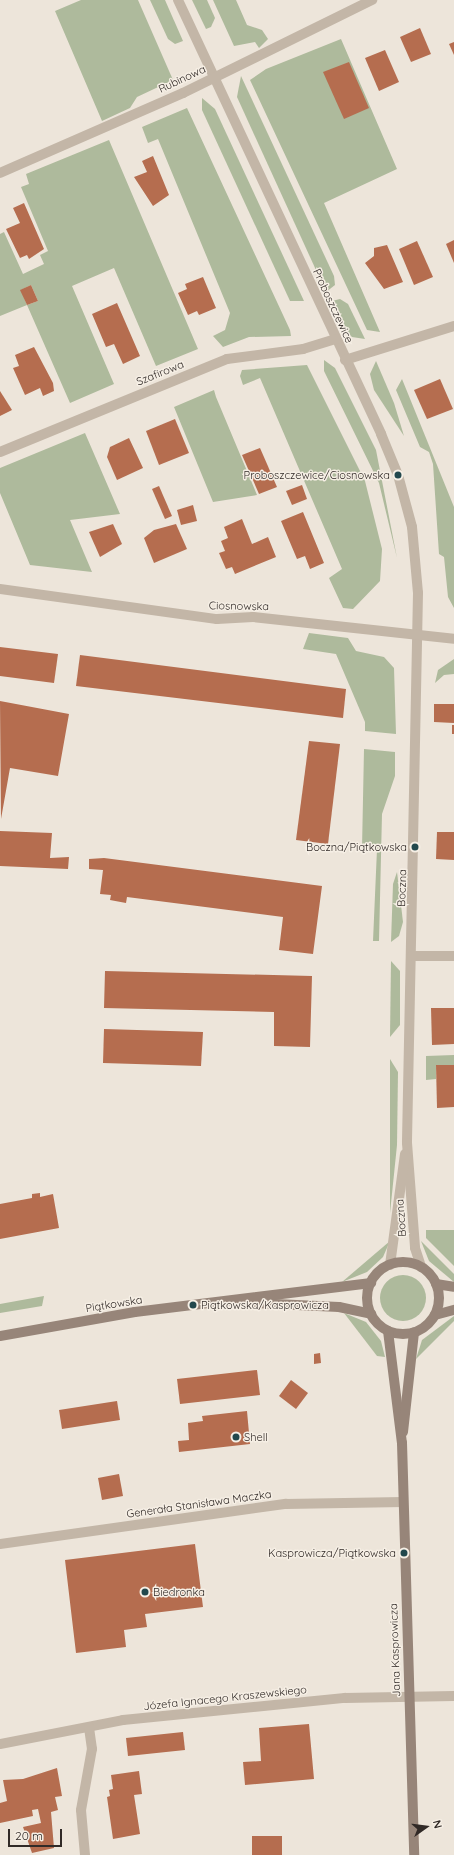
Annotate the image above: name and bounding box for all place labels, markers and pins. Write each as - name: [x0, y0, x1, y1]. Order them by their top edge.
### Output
- place label: Proboszczewice/Ciosnowska: [244, 468, 390, 482]
- marker: Proboszczewice/Ciosnowska: [393, 470, 403, 480]
- place label: Boczna/Piątkowska: [306, 840, 407, 854]
- marker: Boczna/Piątkowska: [410, 842, 420, 852]
- place label: Piątkowska/Kasprowicza: [201, 1298, 329, 1312]
- marker: Piątkowska/Kasprowicza: [188, 1300, 198, 1310]
- place label: Shell: [244, 1430, 268, 1444]
- marker: Shell: [231, 1432, 241, 1442]
- place label: Kasprowicza/Piątkowska: [268, 1546, 396, 1560]
- marker: Kasprowicza/Piątkowska: [399, 1548, 409, 1558]
- place label: Biedronka: [153, 1585, 205, 1599]
- marker: Biedronka: [140, 1587, 150, 1597]

